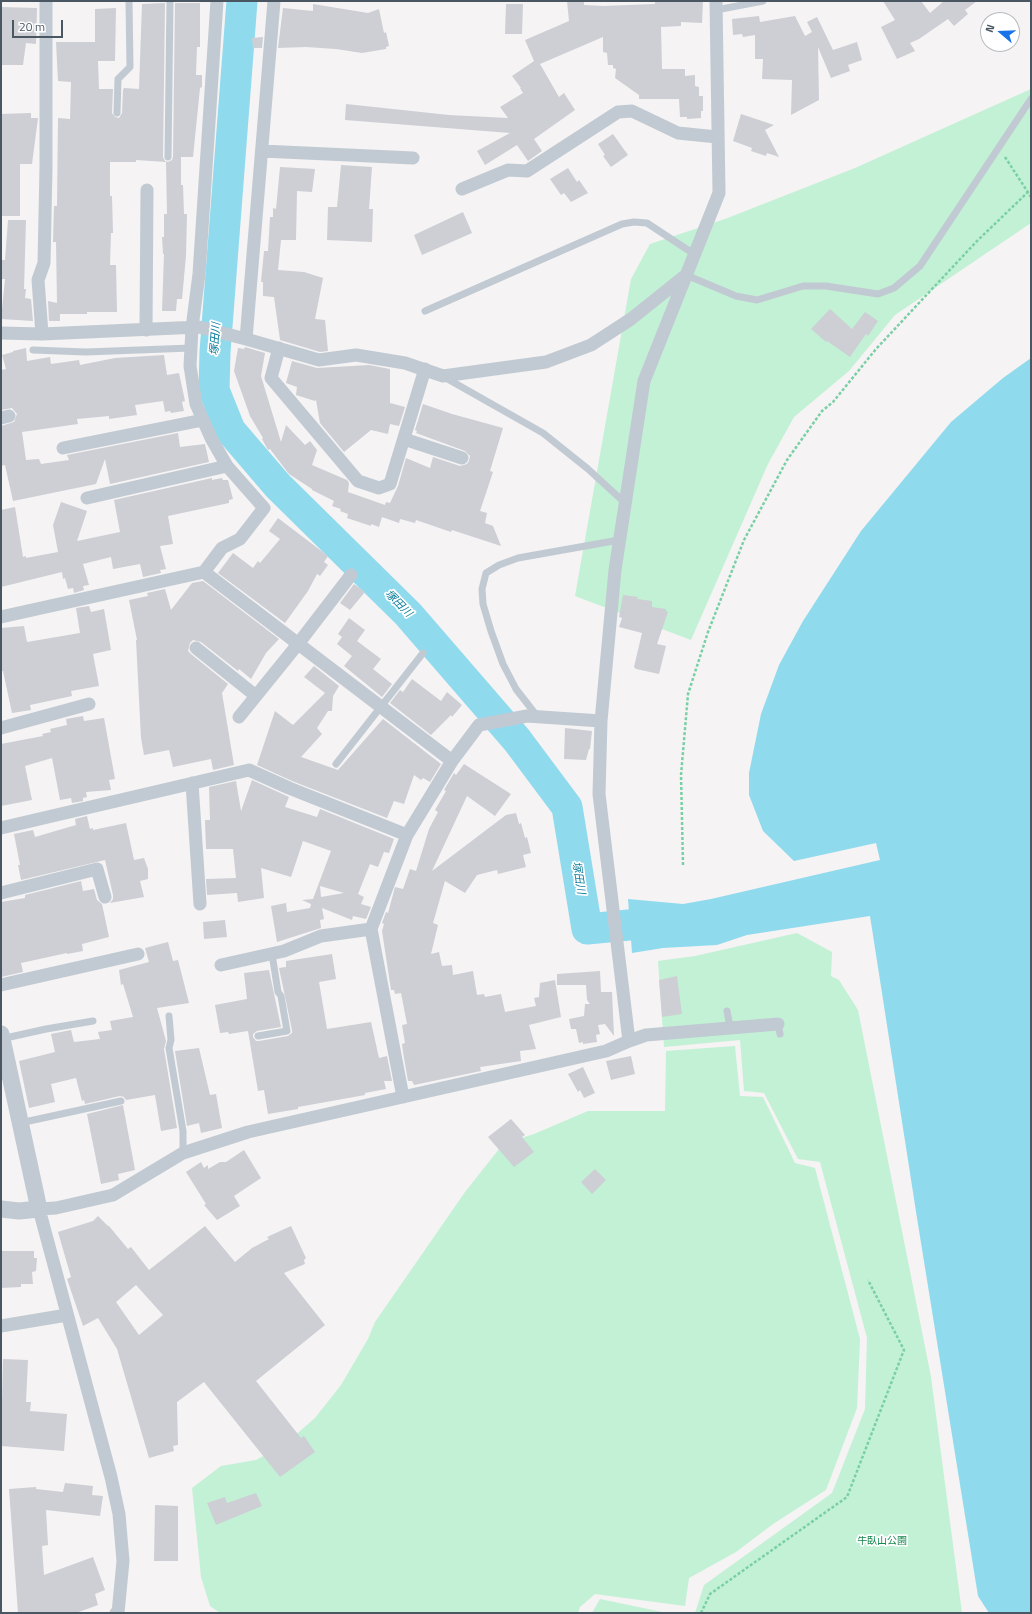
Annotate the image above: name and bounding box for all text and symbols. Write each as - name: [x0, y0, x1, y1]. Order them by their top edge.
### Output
- scale bar: [14, 12, 65, 38]
- north arrow: [980, 12, 1020, 52]
- text: 20 m: [19, 17, 45, 36]
- text: N: [981, 22, 998, 35]
- water label: 塚田川: [208, 322, 224, 356]
- water label: 塚田川: [382, 588, 414, 620]
- water label: 塚田川: [569, 861, 587, 895]
- park label: 牛臥山公園: [857, 1536, 907, 1548]

